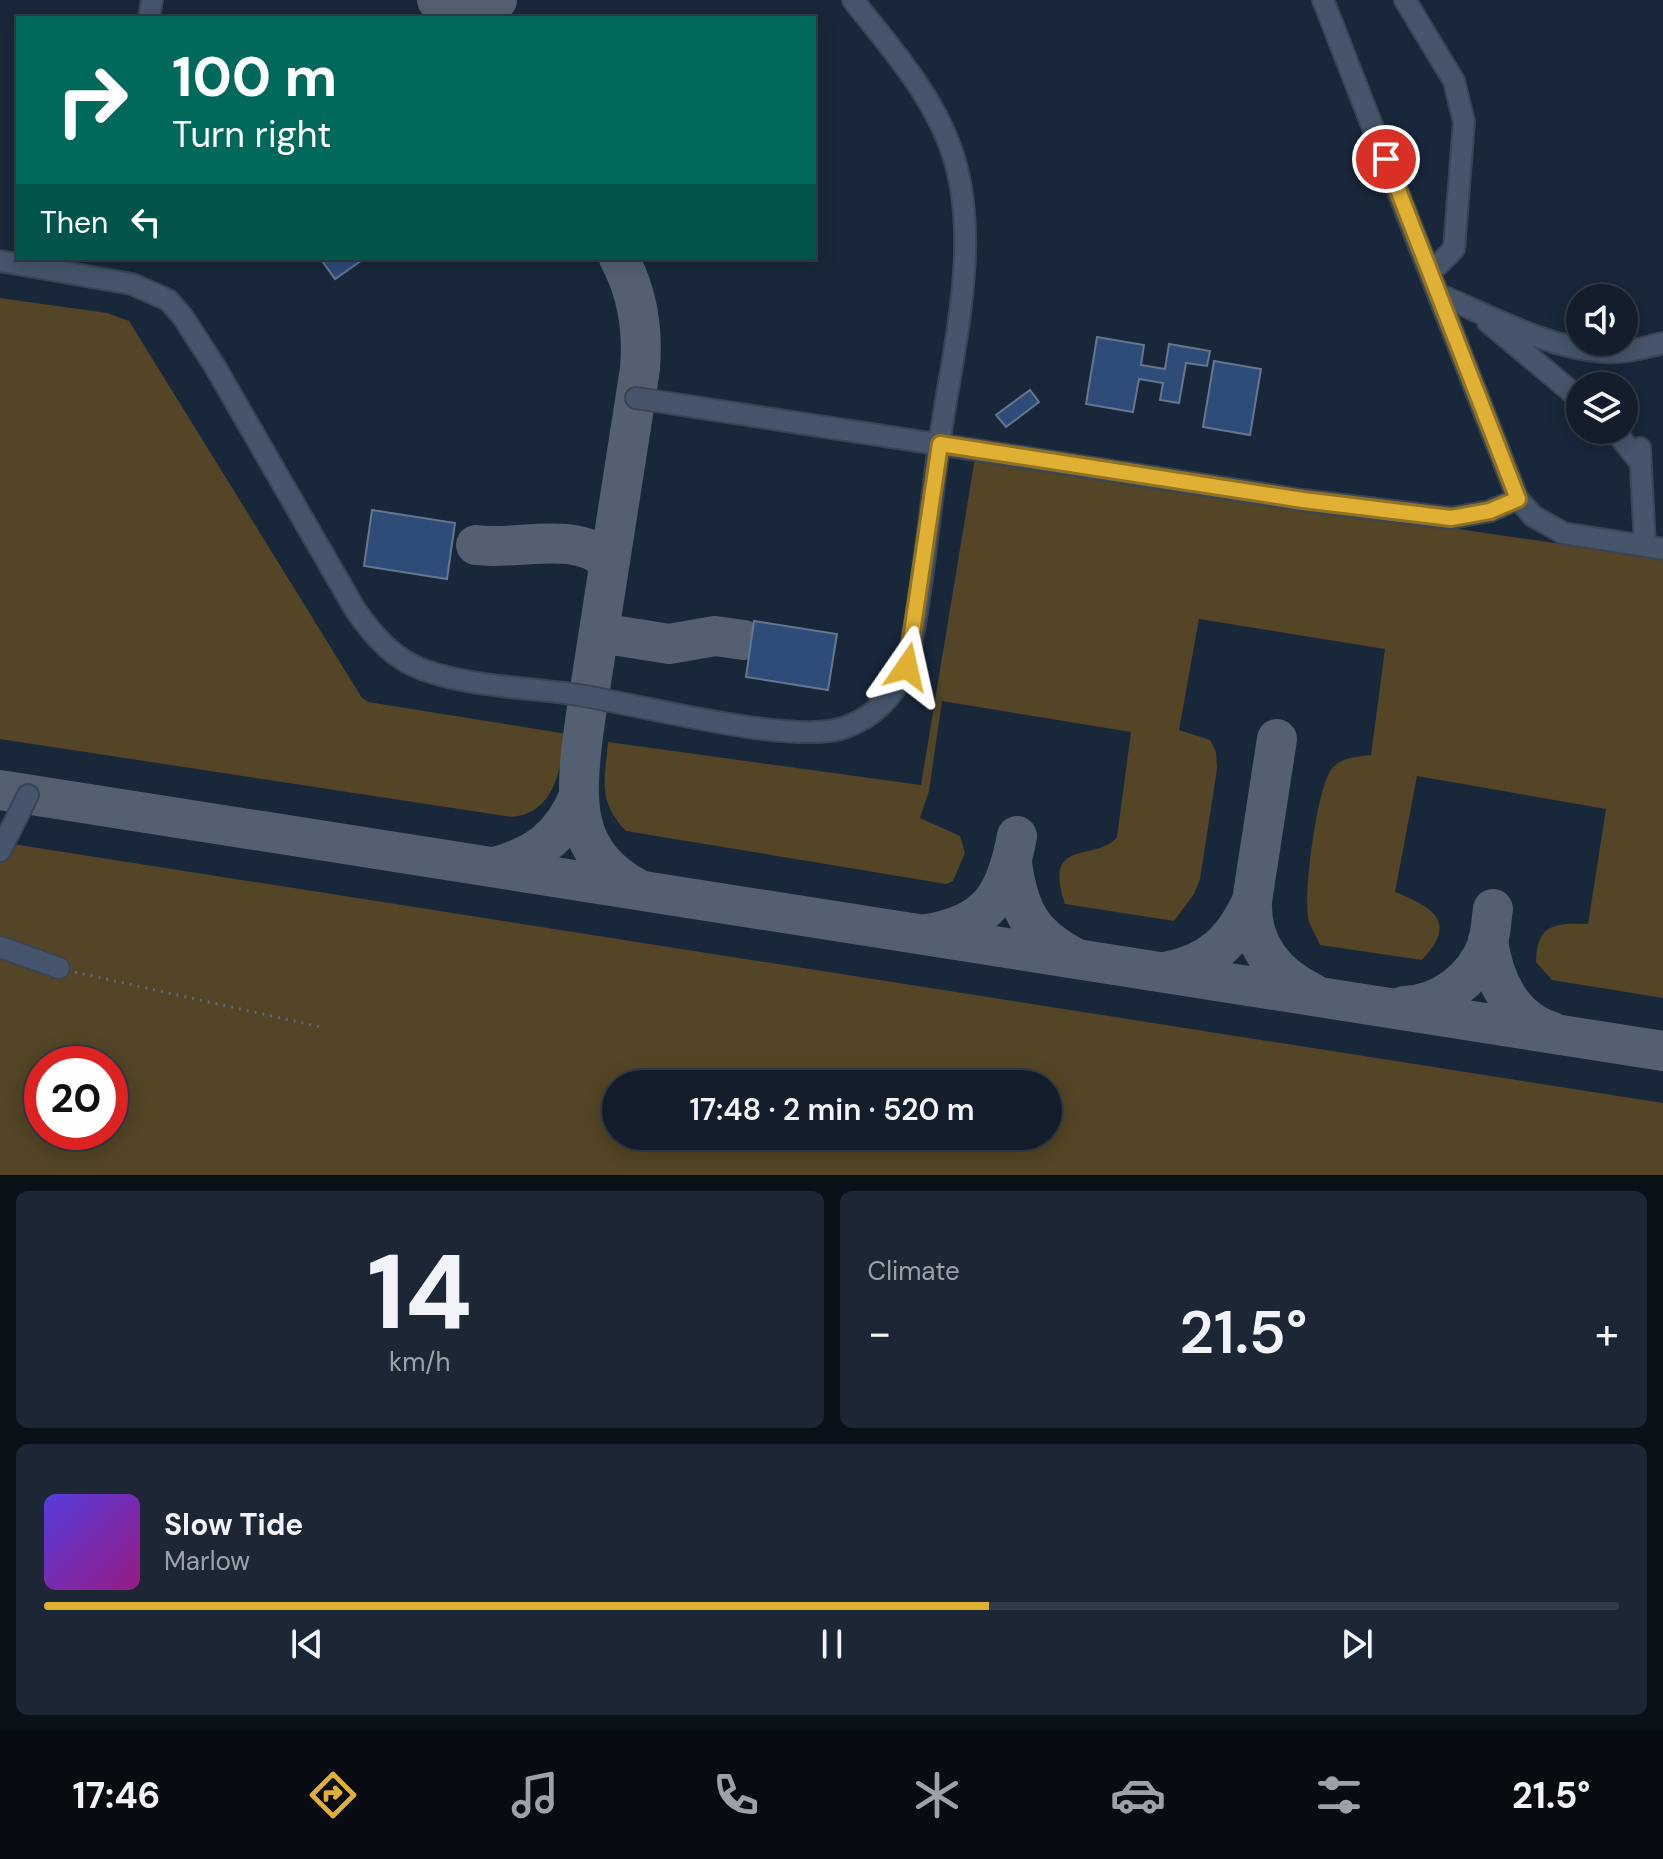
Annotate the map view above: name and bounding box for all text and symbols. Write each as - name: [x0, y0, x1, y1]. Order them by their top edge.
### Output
- text: 100 m: [172, 40, 337, 113]
- icon: right: [40, 48, 144, 152]
- text: Turn right: [172, 111, 331, 158]
- pin: [1352, 125, 1420, 193]
- icon: arrive: [1364, 137, 1408, 181]
- icon: left: [124, 200, 168, 244]
- text: Then: [40, 203, 108, 242]
- map controls: [1566, 284, 1638, 444]
- button: sound: [1566, 284, 1638, 356]
- button: layers: [1566, 372, 1638, 444]
- position arrow: [865, 625, 949, 709]
- speed limit sign: 20: [24, 1046, 128, 1150]
- text: 17:48 · 2 min · 520 m: [690, 1090, 974, 1129]
- text: 14: [367, 1225, 472, 1360]
- text: Climate: [868, 1254, 960, 1288]
- text: 21.5°: [1179, 1293, 1307, 1372]
- text: −: [868, 1304, 892, 1362]
- text: +: [1595, 1304, 1619, 1362]
- text: km/h: [389, 1345, 450, 1379]
- text: Slow Tide: [164, 1505, 303, 1544]
- text: Marlow: [164, 1544, 250, 1578]
- icon: previous: [285, 1622, 329, 1666]
- icon: pause: [810, 1622, 854, 1666]
- icon: next: [1335, 1622, 1379, 1666]
- icon: directions: [305, 1767, 361, 1823]
- icon: music: [507, 1767, 563, 1823]
- icon: phone: [708, 1767, 764, 1823]
- icon: climate: [909, 1767, 965, 1823]
- icon: car: [1110, 1767, 1166, 1823]
- icon: filters: [1311, 1767, 1367, 1823]
- text: 17:46: [73, 1772, 160, 1819]
- text: 21.5°: [1512, 1772, 1590, 1819]

